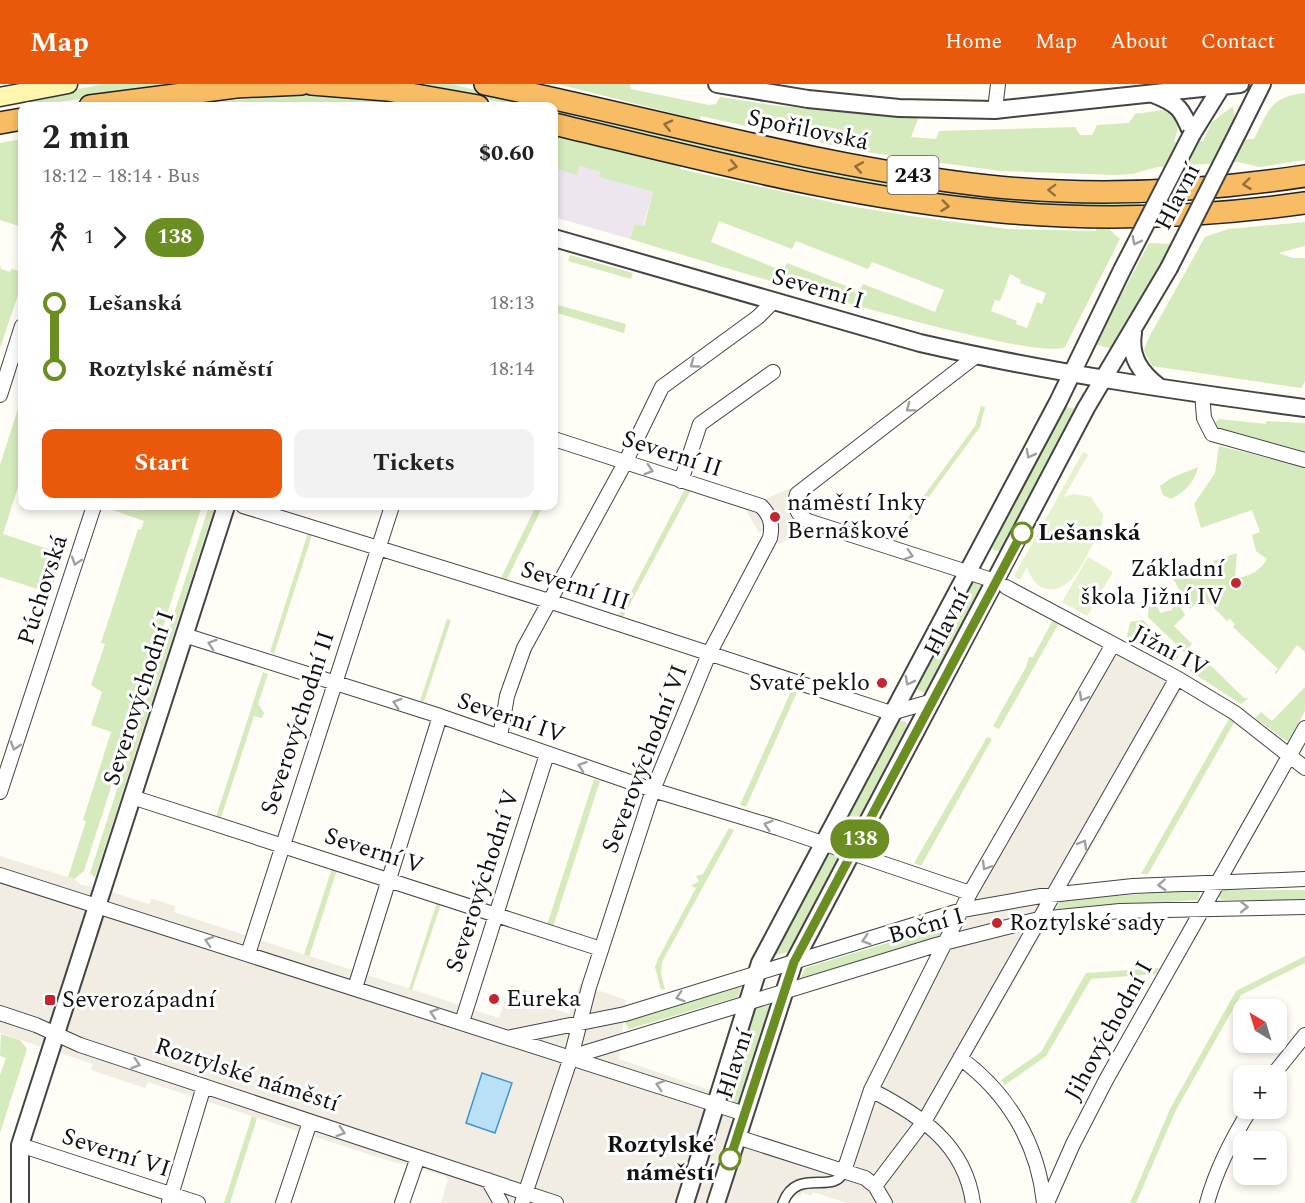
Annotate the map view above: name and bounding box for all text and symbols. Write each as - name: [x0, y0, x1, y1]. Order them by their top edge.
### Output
- text: Map: [30, 21, 89, 64]
- text: Home: [945, 26, 1002, 58]
- text: Map: [1035, 26, 1077, 58]
- text: About: [1110, 26, 1168, 58]
- text: Contact: [1201, 26, 1275, 58]
- street label: Spořilovská: [744, 100, 872, 160]
- text: 2 min: [42, 113, 130, 163]
- one-way arrow: [664, 119, 674, 132]
- text: $0.60: [479, 137, 534, 170]
- road number: 243: [888, 156, 938, 194]
- street label: Hlavní: [1146, 156, 1211, 237]
- one-way arrow: [728, 158, 738, 171]
- text: 18:12 – 18:14 · Bus: [42, 161, 200, 191]
- one-way arrow: [854, 161, 864, 174]
- one-way arrow: [1242, 177, 1252, 189]
- one-way arrow: [1048, 183, 1057, 196]
- one-way arrow: [941, 199, 950, 211]
- icon: walk: [42, 221, 75, 254]
- icon: forward: [103, 221, 136, 254]
- text: 138: [157, 221, 192, 253]
- text: 1: [84, 222, 94, 252]
- one-way arrow: [1132, 235, 1144, 246]
- street label: Severní I: [768, 259, 868, 319]
- text: Lešanská: [88, 287, 182, 320]
- text: 18:13: [489, 288, 534, 318]
- text: Roztylské náměstí: [88, 353, 273, 386]
- text: 18:14: [489, 354, 534, 384]
- one-way arrow: [690, 356, 701, 367]
- one-way arrow: [905, 401, 916, 412]
- street label: Severní II: [617, 421, 727, 487]
- button: Start: [42, 429, 282, 498]
- button: Tickets: [294, 429, 534, 498]
- one-way arrow: [1026, 448, 1037, 458]
- one-way arrow: [643, 463, 654, 476]
- place label: náměstí Inky Bernáškové: [787, 485, 927, 549]
- marker: náměstí Inky Bernáškové: [768, 510, 782, 524]
- place label: Lešanská: [1038, 515, 1141, 551]
- marker: Lešanská: [1011, 522, 1033, 544]
- street label: Púchovská: [8, 530, 78, 650]
- one-way arrow: [903, 548, 914, 560]
- street label: Severní III: [516, 551, 634, 621]
- place label: Základní škola Jižní IV: [1080, 551, 1225, 615]
- one-way arrow: [71, 555, 83, 566]
- marker: Základní škola Jižní IV: [1229, 576, 1243, 590]
- street label: Hlavní: [915, 582, 980, 663]
- street label: Severovýchodní I: [94, 606, 184, 790]
- street label: Jižní IV: [1125, 616, 1215, 686]
- street label: Severovýchodní II: [251, 626, 345, 820]
- one-way arrow: [207, 638, 218, 651]
- street label: Severovýchodní VI: [592, 659, 698, 859]
- place label: Svaté peklo: [749, 665, 870, 701]
- one-way arrow: [905, 675, 916, 686]
- marker: Svaté peklo: [875, 676, 889, 690]
- street label: Severní IV: [452, 683, 570, 753]
- one-way arrow: [1079, 691, 1091, 701]
- one-way arrow: [392, 698, 403, 710]
- one-way arrow: [10, 740, 22, 751]
- one-way arrow: [577, 760, 588, 773]
- street label: Severovýchodní V: [436, 785, 530, 977]
- street label: Severní V: [320, 818, 428, 884]
- one-way arrow: [763, 819, 774, 832]
- line badge: 138: [826, 820, 894, 858]
- text: 138: [842, 823, 878, 855]
- one-way arrow: [1076, 839, 1087, 850]
- one-way arrow: [982, 860, 993, 870]
- one-way arrow: [1157, 878, 1166, 891]
- street label: Boční I: [884, 898, 968, 954]
- one-way arrow: [1240, 901, 1249, 913]
- place label: Roztylské sady: [1009, 905, 1166, 941]
- marker: Roztylské sady: [990, 916, 1004, 930]
- one-way arrow: [861, 933, 872, 945]
- one-way arrow: [204, 936, 215, 948]
- street label: Jihovýchodní I: [1056, 954, 1162, 1108]
- place label: Eureka: [506, 981, 581, 1017]
- place label: Severozápadní: [62, 982, 217, 1018]
- one-way arrow: [675, 990, 686, 1002]
- marker: Eureka: [487, 992, 501, 1006]
- marker: Severozápadní: [43, 993, 57, 1007]
- north arrow: [1233, 999, 1287, 1053]
- map controls: [1233, 999, 1287, 1185]
- one-way arrow: [429, 1008, 440, 1020]
- street label: Hlavní: [707, 1023, 764, 1103]
- street label: Roztylské náměstí: [150, 1028, 345, 1122]
- one-way arrow: [130, 1056, 141, 1069]
- button: +: [1233, 1065, 1287, 1119]
- one-way arrow: [655, 1080, 666, 1092]
- street label: Severní VI: [57, 1119, 175, 1187]
- one-way arrow: [335, 1124, 346, 1137]
- place label: Roztylské náměstí: [607, 1127, 715, 1191]
- button: −: [1233, 1131, 1287, 1185]
- marker: Roztylské náměstí: [719, 1148, 741, 1170]

